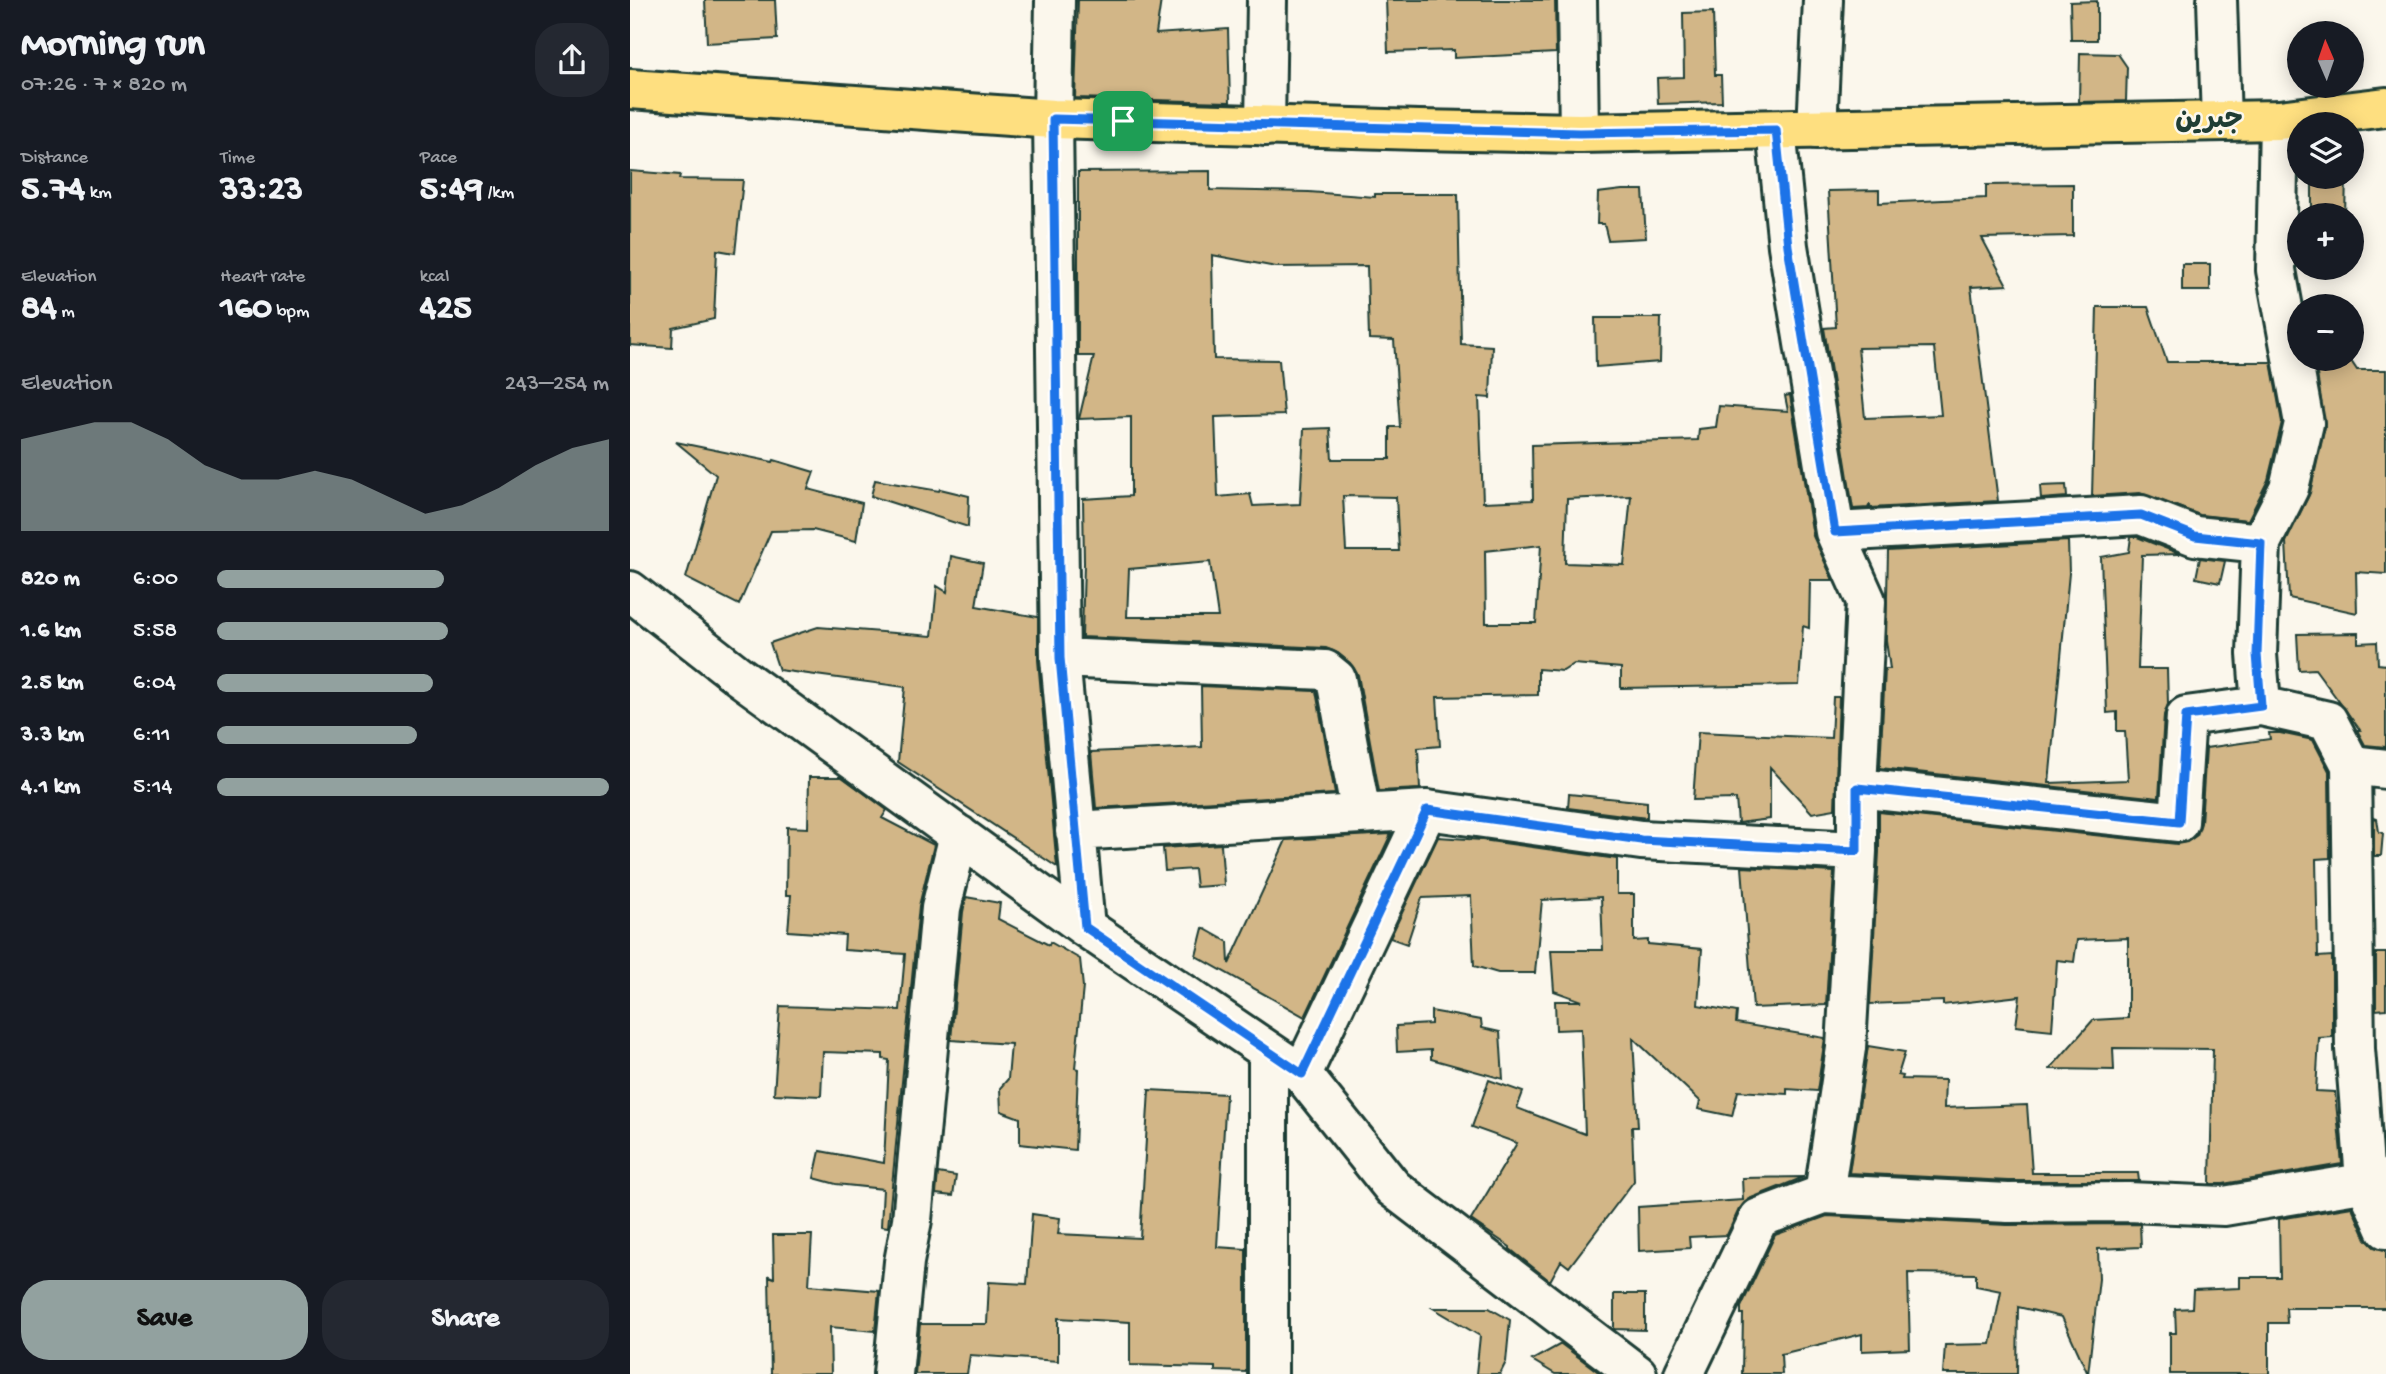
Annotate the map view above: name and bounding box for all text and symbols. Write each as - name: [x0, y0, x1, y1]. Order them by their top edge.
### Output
- north arrow: [2287, 21, 2364, 98]
- map controls: [2287, 21, 2364, 371]
- button: share: [535, 23, 609, 97]
- text: Morning run: [21, 24, 205, 68]
- text: 07:26 · 7 × 820 m: [21, 72, 187, 99]
- pin: [1093, 91, 1153, 151]
- icon: arrive: [1104, 102, 1142, 140]
- district label: جبرين: [2175, 105, 2243, 138]
- button: layers: [2287, 112, 2364, 189]
- text: Distance: [21, 147, 88, 170]
- text: Time: [220, 147, 255, 170]
- text: Pace: [420, 147, 457, 170]
- text: 5.74: [21, 170, 85, 211]
- text: 33:23: [220, 170, 303, 211]
- text: 5:49: [420, 170, 483, 211]
- text: km: [85, 182, 112, 205]
- text: /km: [483, 182, 514, 205]
- button: +: [2287, 203, 2364, 280]
- text: Elevation: [21, 266, 97, 289]
- text: Heart rate: [220, 266, 305, 289]
- text: kcal: [420, 266, 449, 289]
- text: 84: [21, 289, 57, 330]
- text: 160: [220, 289, 272, 330]
- text: 425: [420, 289, 472, 330]
- button: −: [2287, 294, 2364, 371]
- text: m: [57, 301, 75, 324]
- text: bpm: [272, 301, 309, 324]
- text: Elevation: [21, 371, 112, 398]
- text: 243–254 m: [505, 371, 609, 398]
- text: 820 m: [21, 566, 80, 593]
- text: 6:00: [133, 566, 178, 593]
- text: 1.6 km: [21, 618, 81, 645]
- text: 5:58: [133, 618, 177, 645]
- text: 2.5 km: [21, 670, 84, 697]
- text: 6:04: [133, 670, 176, 697]
- text: 3.3 km: [21, 722, 84, 749]
- text: 6:11: [133, 722, 170, 749]
- text: 4.1 km: [21, 774, 80, 801]
- text: 5:14: [133, 774, 173, 801]
- button: Save: [21, 1280, 308, 1360]
- button: Share: [322, 1280, 609, 1360]

